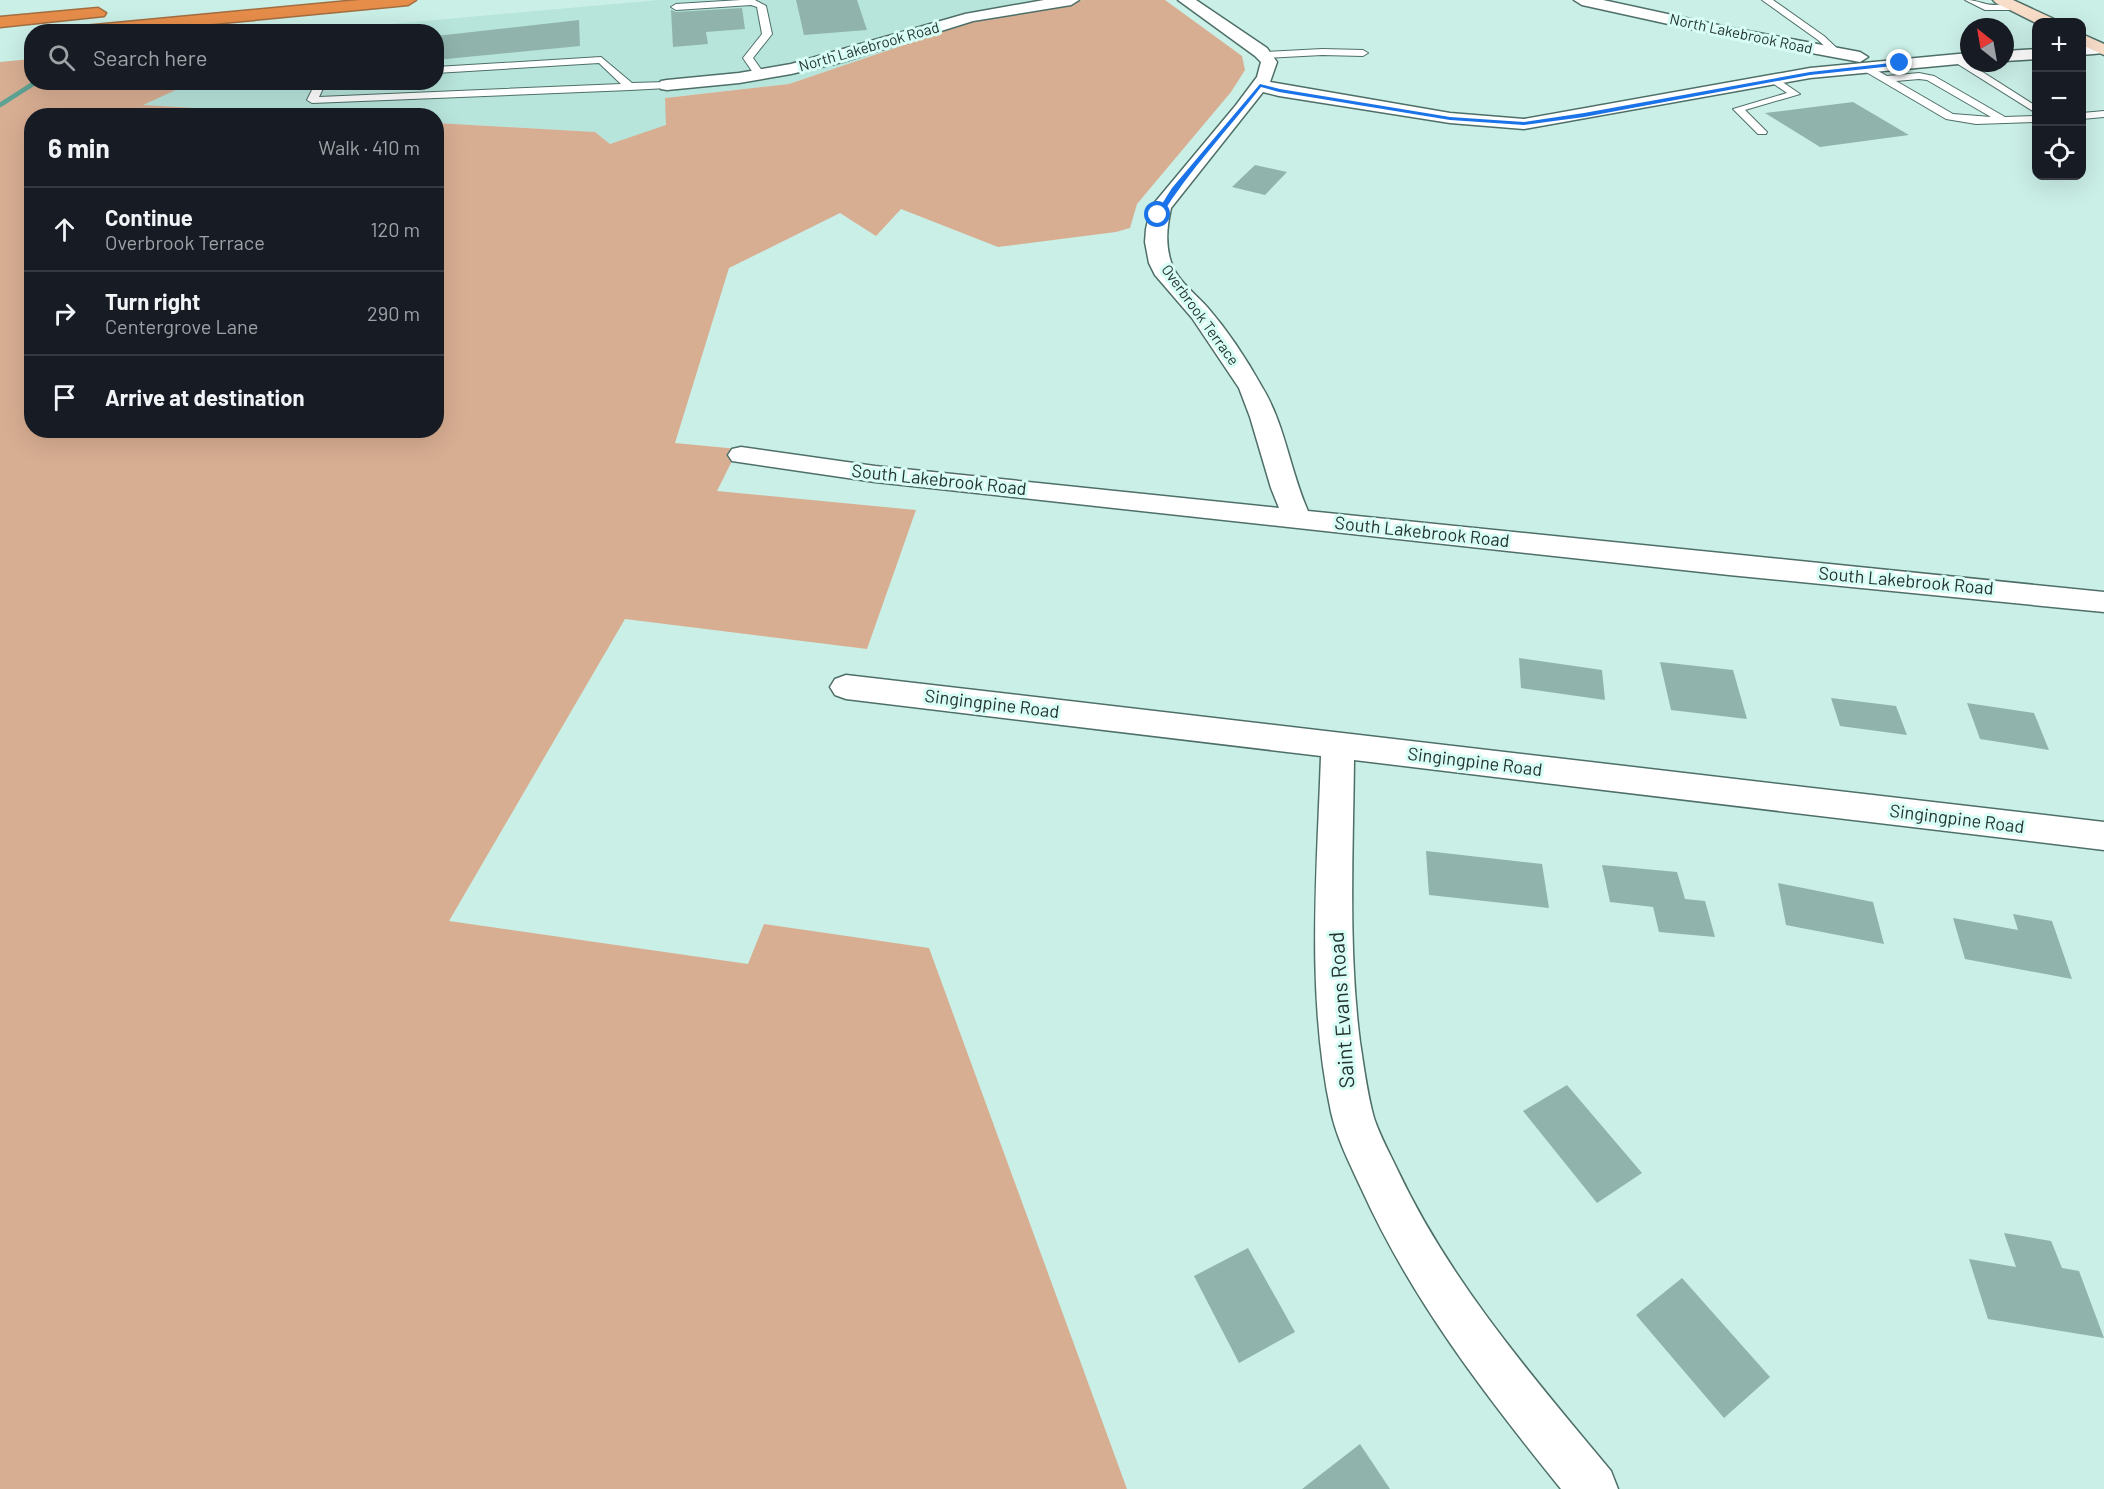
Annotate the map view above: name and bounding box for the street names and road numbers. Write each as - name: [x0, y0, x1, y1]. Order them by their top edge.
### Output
- street label: North Lakebrook Road: [1668, 9, 1814, 57]
- street label: North Lakebrook Road: [796, 17, 941, 75]
- street label: Overbrook Terrace: [1158, 261, 1243, 368]
- street label: South Lakebrook Road: [851, 459, 1028, 499]
- street label: South Lakebrook Road: [1334, 511, 1511, 551]
- street label: South Lakebrook Road: [1818, 561, 1995, 599]
- street label: Singingpine Road: [924, 684, 1061, 722]
- street label: Singingpine Road: [1407, 742, 1544, 780]
- street label: Singingpine Road: [1889, 799, 2026, 837]
- street label: Saint Evans Road: [1323, 931, 1358, 1089]

